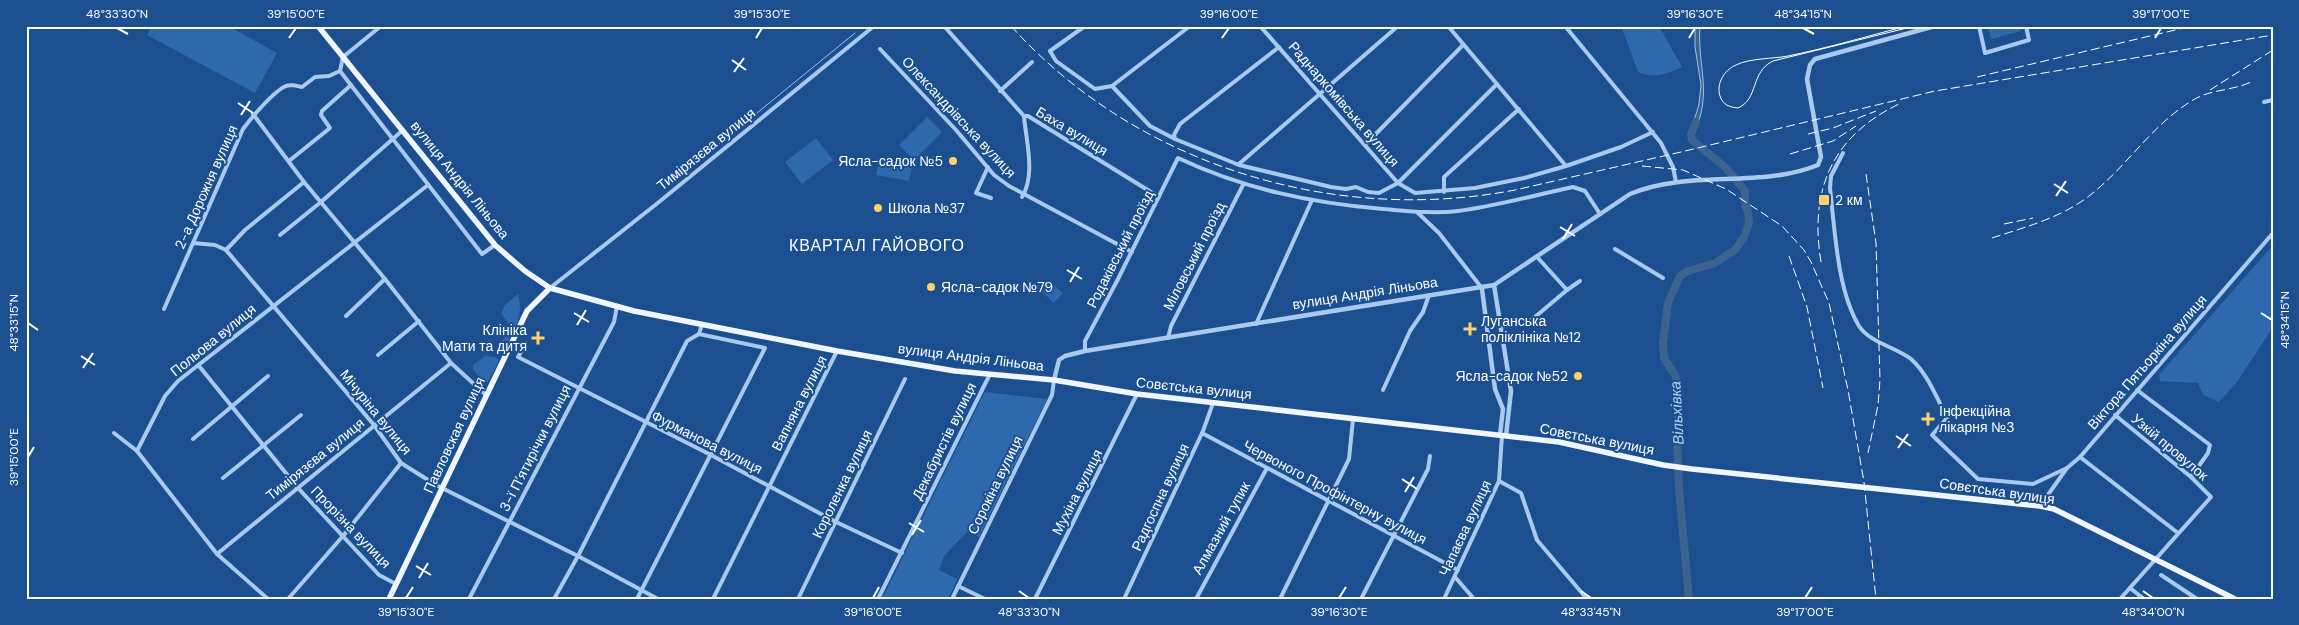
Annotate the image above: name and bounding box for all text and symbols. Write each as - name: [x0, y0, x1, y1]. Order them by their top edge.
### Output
- text: 48°33'30"N: [86, 6, 148, 22]
- text: 39°15'00"E: [267, 6, 325, 22]
- text: 39°15'30"E: [734, 6, 791, 22]
- text: 39°16'00"E: [1200, 6, 1258, 22]
- text: 39°16'30"E: [1666, 6, 1724, 22]
- text: 48°34'15"N: [1774, 6, 1832, 22]
- text: 39°17'00"E: [2132, 6, 2190, 22]
- street label: Раднаркомівська вулиця: [1285, 38, 1403, 170]
- street label: Олександрівська вулиця: [898, 53, 1020, 181]
- street label: Баха вулиця: [1033, 102, 1111, 160]
- street label: Тимірязєва вулиця: [653, 104, 759, 194]
- street label: вулиця Андрія Ліньова: [407, 117, 513, 243]
- street label: 2-а Дорожня вулиця: [171, 122, 241, 252]
- place label: Ясла-садок №5: [838, 152, 943, 170]
- marker: Ясла-садок №5: [947, 155, 959, 167]
- street label: Родаківський проїзд: [1083, 187, 1157, 311]
- place label: 2 км: [1835, 191, 1863, 209]
- marker: 2 км: [1817, 193, 1831, 207]
- place label: Школа №37: [888, 199, 965, 217]
- street label: Міловський проїзд: [1159, 199, 1229, 313]
- marker: Школа №37: [872, 202, 884, 214]
- district label: КВАРТАЛ ГАЙОВОГО: [789, 235, 965, 256]
- street label: вулиця Андрія Ліньова: [1291, 273, 1439, 313]
- place label: Ясла-садок №79: [941, 278, 1053, 296]
- marker: Ясла-садок №79: [925, 281, 937, 293]
- street label: Віктора Пятьоркіна вулиця: [2083, 291, 2211, 433]
- text: 48°34'15"N: [2277, 291, 2293, 349]
- text: 48°33'15"N: [6, 294, 22, 352]
- street label: Польова вулиця: [167, 300, 259, 380]
- place label: Луганська поліклініка №12: [1481, 312, 1581, 346]
- place label: Клініка Мати та дитя: [442, 321, 527, 355]
- marker: Луганська поліклініка №12: [1463, 322, 1477, 336]
- marker: Клініка Мати та дитя: [531, 331, 545, 345]
- street label: вулиця Андрія Ліньова: [897, 339, 1045, 375]
- street label: Вапняна вулиця: [767, 352, 831, 454]
- street label: Мічуріна вулиця: [336, 366, 416, 458]
- place label: Ясла-садок №52: [1455, 367, 1568, 385]
- marker: Ясла-садок №52: [1572, 370, 1584, 382]
- street label: Совєтська вулиця: [1135, 373, 1253, 403]
- street label: Павловская вулиця: [419, 374, 489, 496]
- street label: Декабристів вулиця: [908, 379, 980, 503]
- water label: Вільхівка: [1665, 381, 1689, 445]
- street label: 3-ї П’ятирічки вулиця: [495, 382, 575, 514]
- place label: Інфекційна лікарня №3: [1939, 402, 2015, 436]
- street label: Фурманова вулиця: [648, 406, 766, 478]
- street label: Узкій провулок: [2128, 410, 2213, 485]
- marker: Інфекційна лікарня №3: [1921, 412, 1935, 426]
- street label: Тимірязєва вулиця: [262, 414, 368, 504]
- street label: Совєтська вулиця: [1538, 419, 1656, 459]
- street label: Короленка вулиця: [808, 427, 876, 541]
- text: 39°15'00"E: [6, 428, 22, 486]
- street label: Сорокіна вулиця: [963, 433, 1027, 537]
- street label: Червоного Профінтерну вулиця: [1240, 436, 1430, 548]
- street label: Радгоспна вулиця: [1127, 440, 1193, 554]
- street label: Мухіна вулиця: [1048, 446, 1106, 538]
- street label: Совєтська вулиця: [1938, 474, 2056, 508]
- street label: Чапаєва вулиця: [1435, 477, 1495, 579]
- street label: Алмазний тупик: [1188, 478, 1254, 578]
- street label: Прорізна вулиця: [307, 482, 395, 572]
- text: 39°15'30"E: [378, 604, 435, 620]
- text: 39°16'00"E: [844, 604, 902, 620]
- text: 48°33'30"N: [998, 604, 1060, 620]
- text: 39°16'30"E: [1310, 604, 1368, 620]
- text: 48°33'45"N: [1561, 604, 1621, 620]
- text: 39°17'00"E: [1776, 604, 1834, 620]
- text: 48°34'00"N: [2121, 604, 2185, 620]

